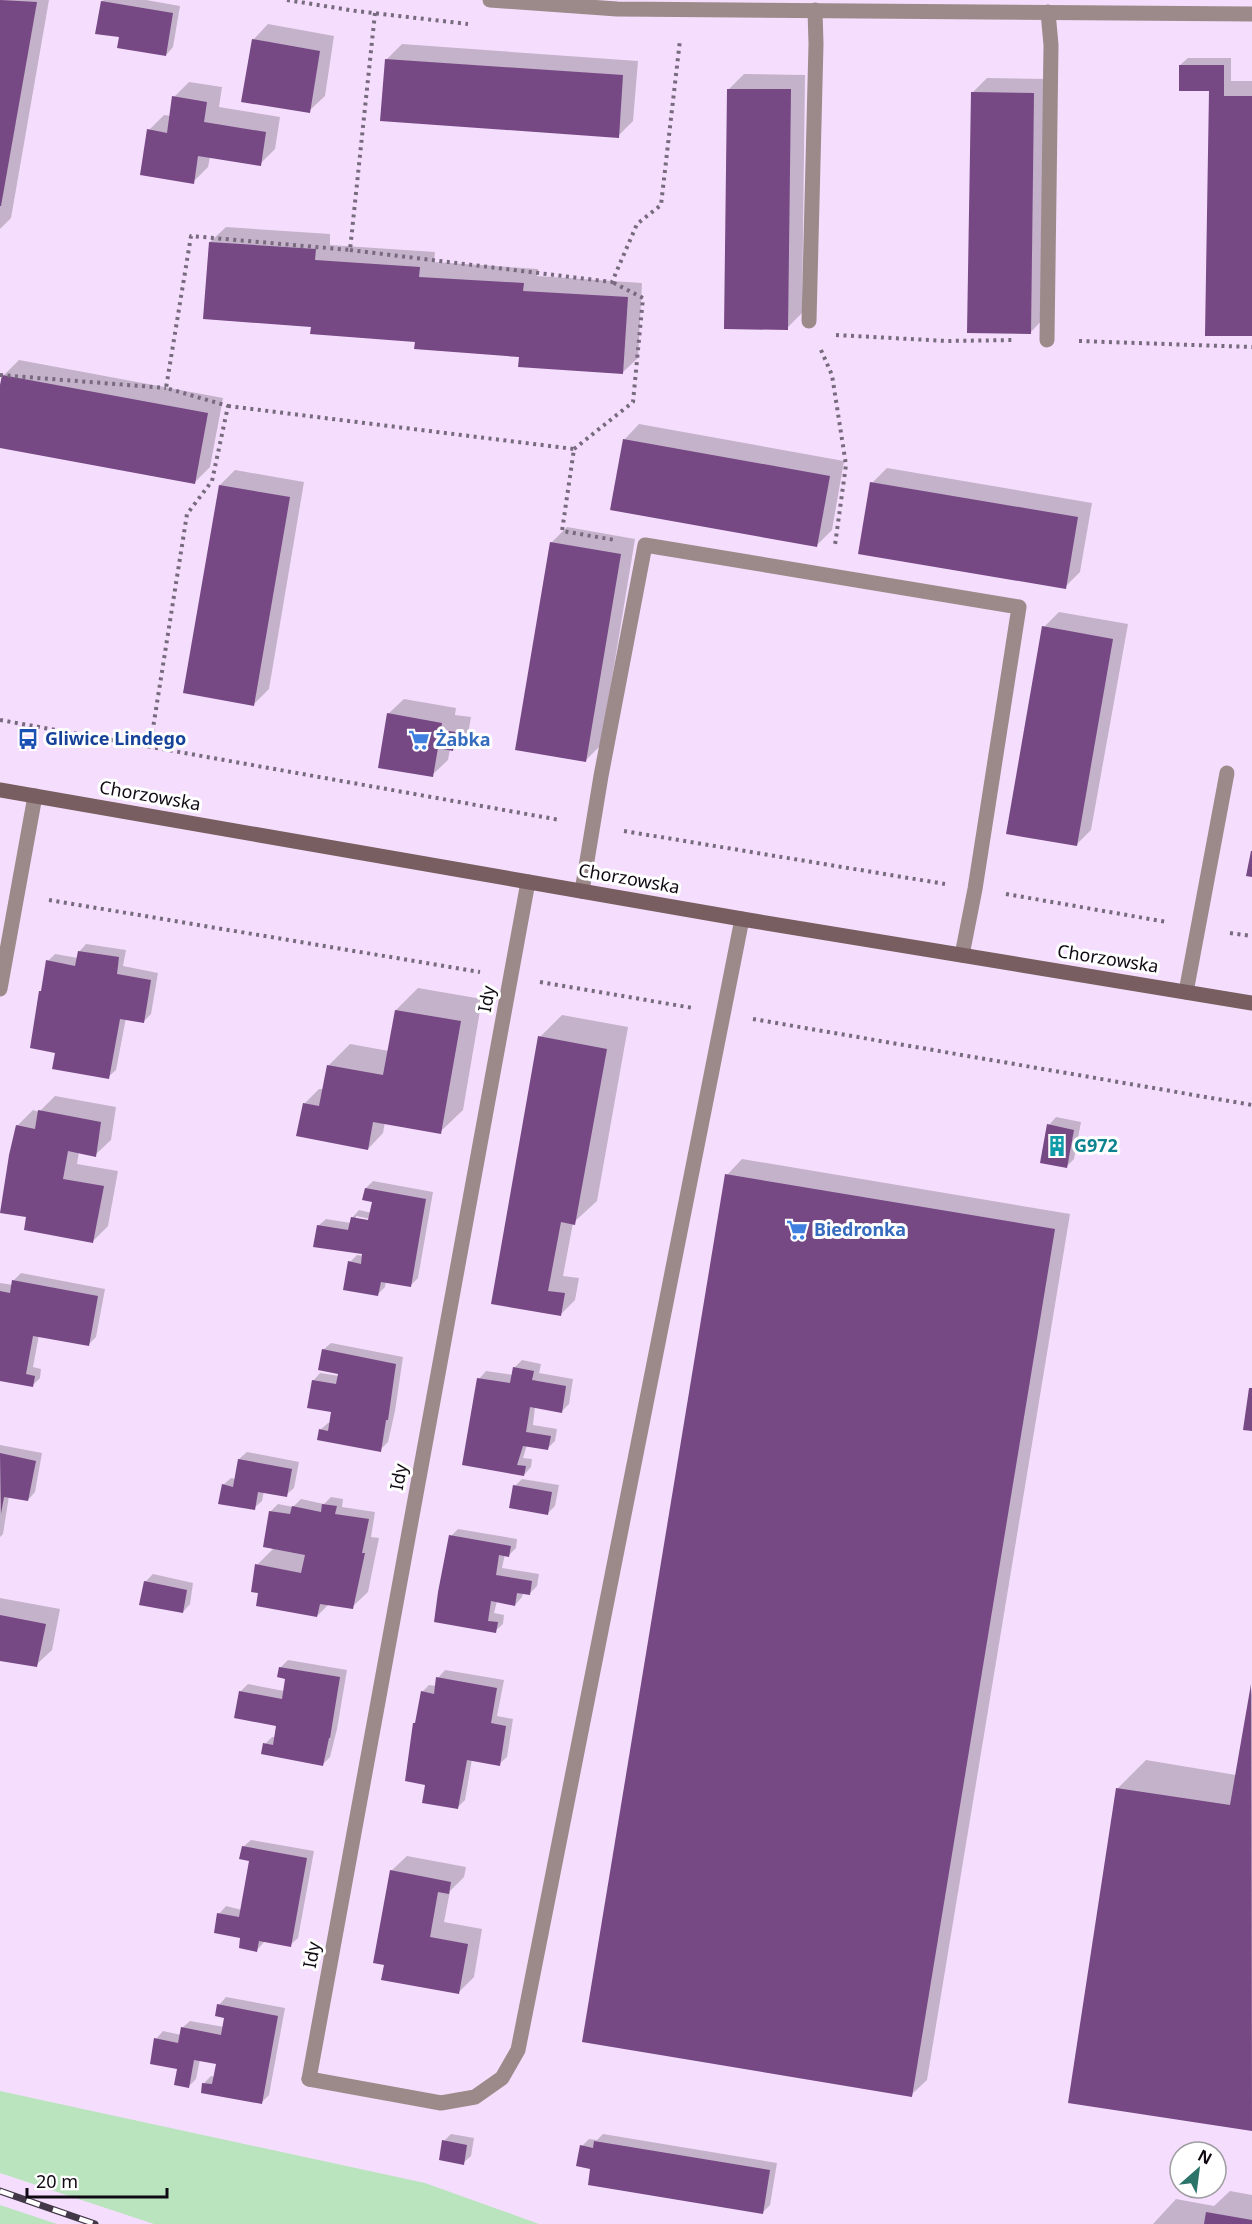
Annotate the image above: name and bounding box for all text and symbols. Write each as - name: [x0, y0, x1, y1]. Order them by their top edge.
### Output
- place label: Gliwice Lindego: [45, 726, 186, 750]
- bus stop icon: Gliwice Lindego: [16, 727, 40, 751]
- place label: Żabka: [436, 727, 491, 751]
- supermarket icon: Żabka: [407, 728, 431, 752]
- street label: Chorzowska: [98, 774, 203, 816]
- street label: Chorzowska: [577, 857, 682, 899]
- street label: Chorzowska: [1056, 938, 1161, 978]
- street label: Idy: [472, 983, 500, 1014]
- place label: G972: [1074, 1133, 1118, 1157]
- building icon: G972: [1045, 1134, 1069, 1158]
- place label: Biedronka: [814, 1217, 906, 1241]
- supermarket icon: Biedronka: [785, 1218, 809, 1242]
- street label: Idy: [384, 1461, 412, 1492]
- street label: Idy: [297, 1939, 325, 1970]
- north arrow: [1168, 2140, 1228, 2200]
- text: N: [1194, 2144, 1216, 2170]
- scale bar: [27, 2161, 166, 2199]
- text: 20 m: [36, 2169, 78, 2193]

